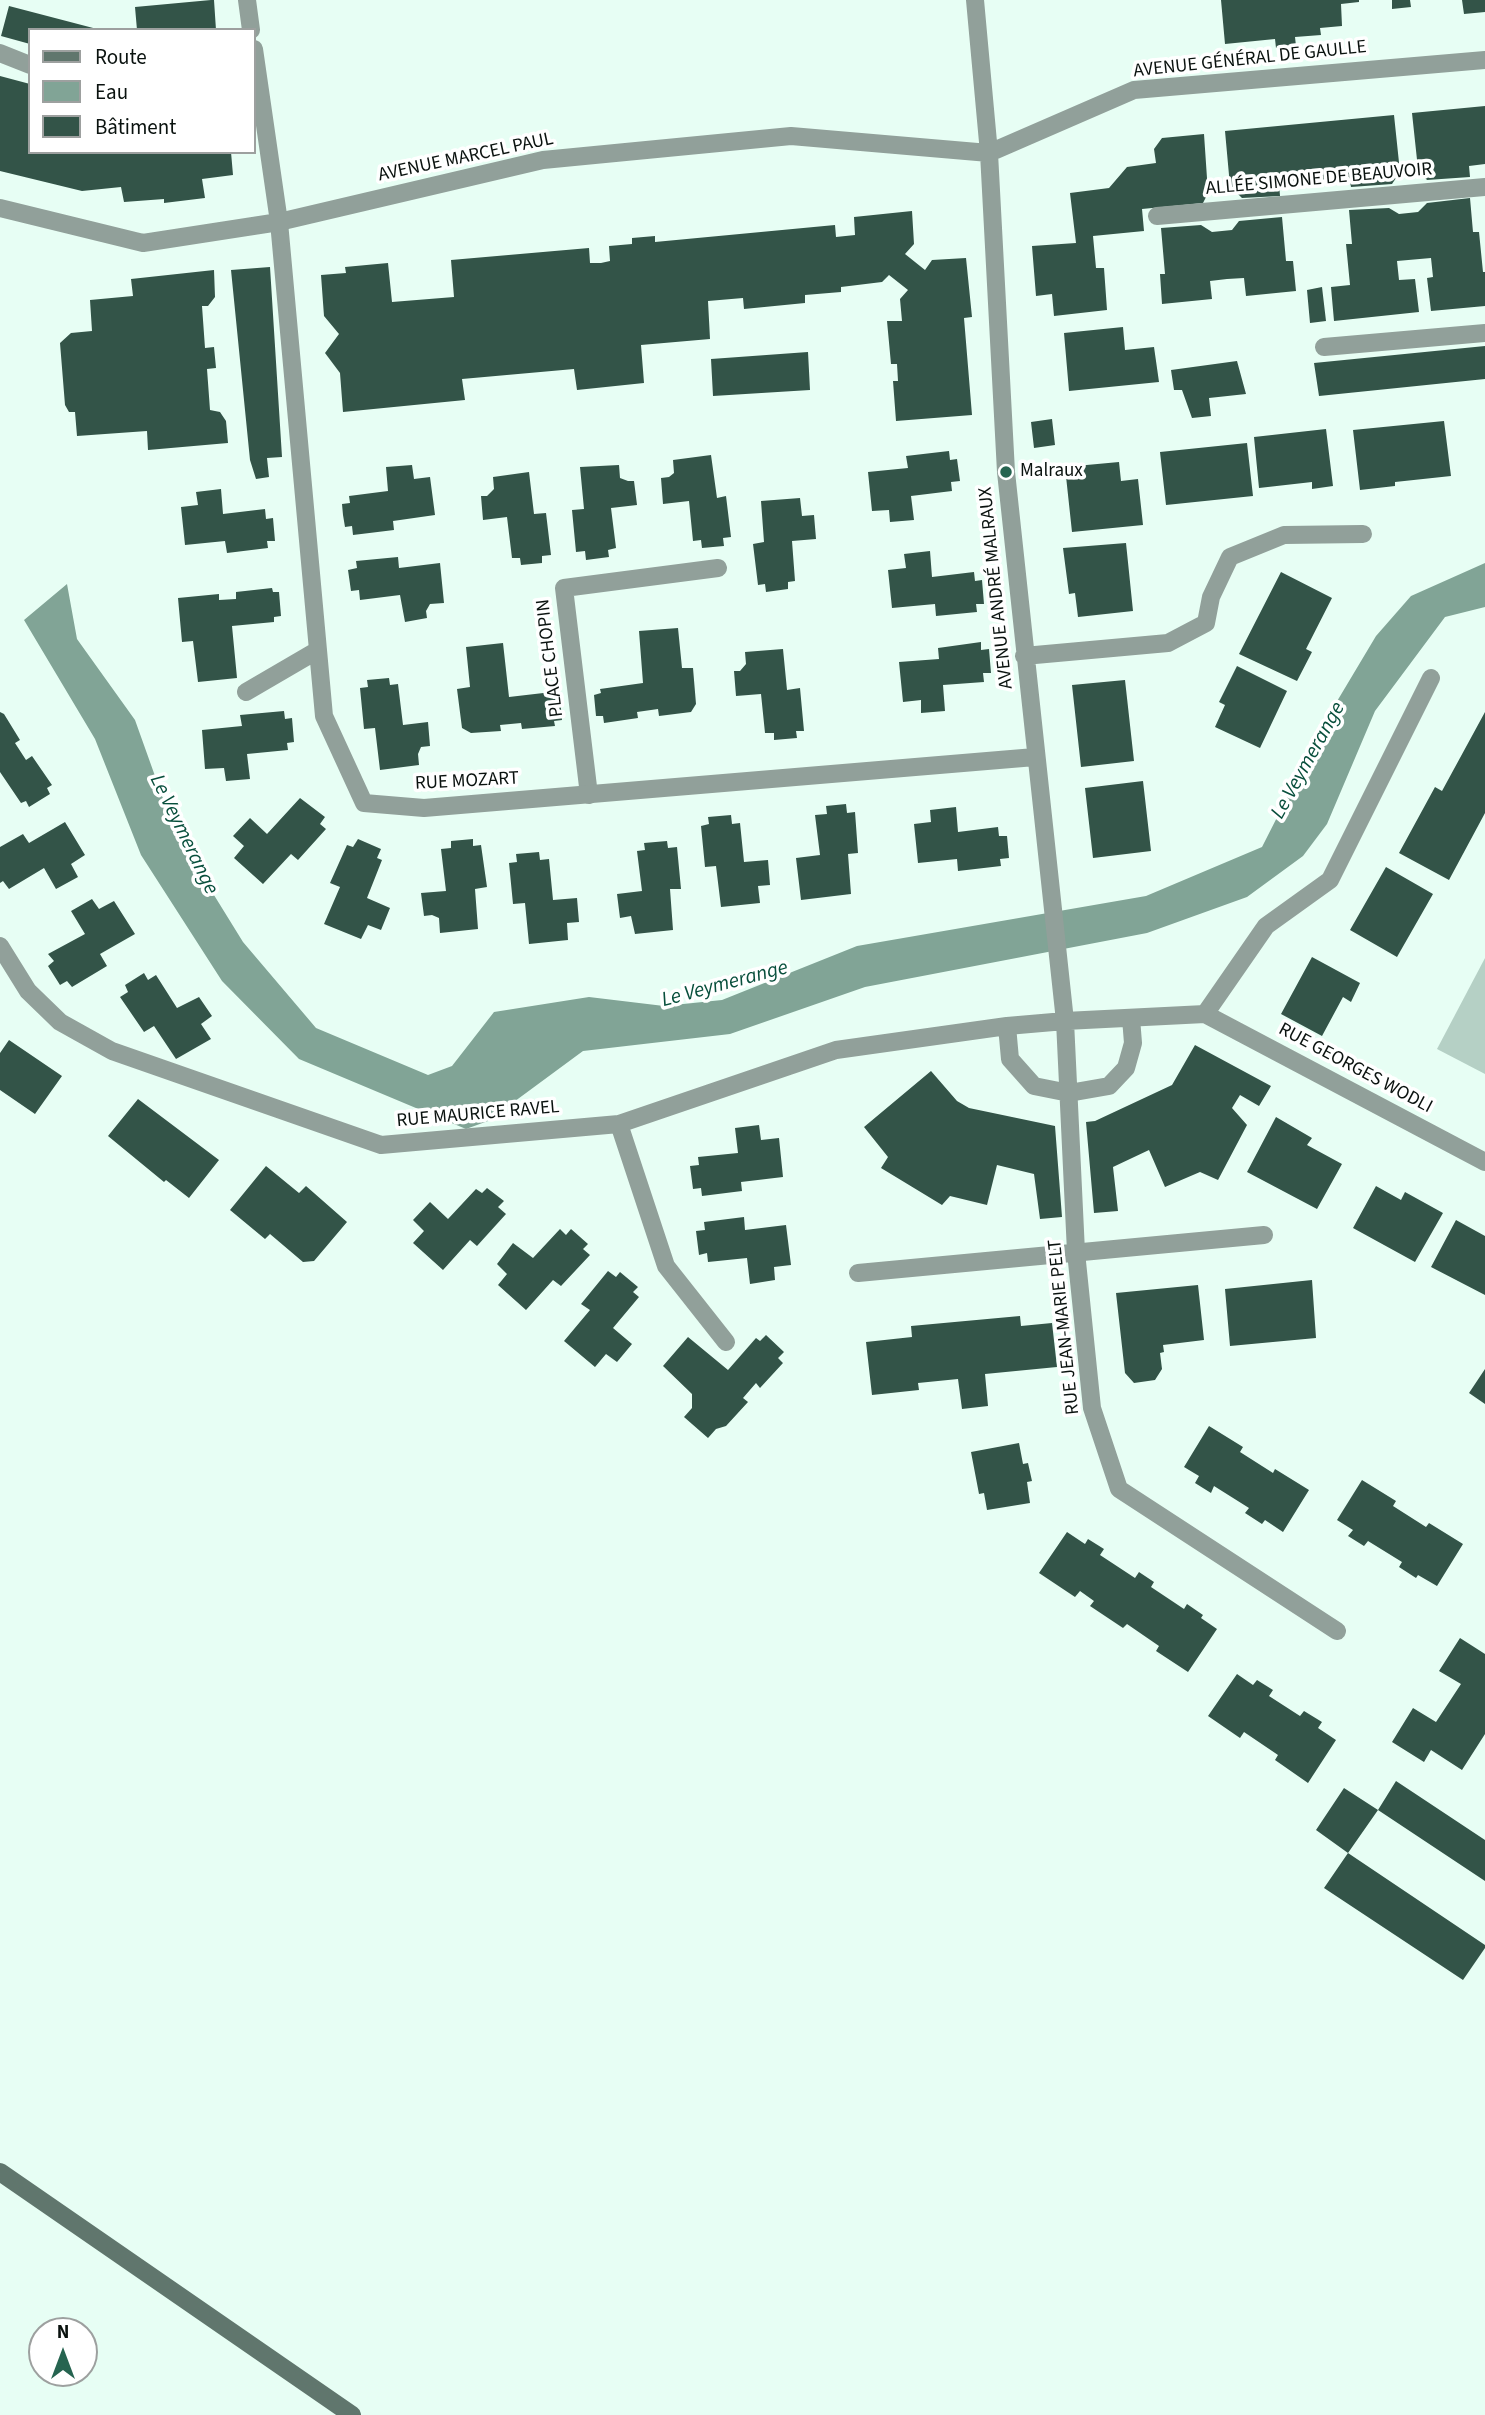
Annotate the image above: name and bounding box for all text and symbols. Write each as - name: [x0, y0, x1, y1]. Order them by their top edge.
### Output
- legend: [28, 28, 256, 154]
- street label: AVENUE GÉNÉRAL DE GAULLE: [1132, 36, 1368, 84]
- text: Route: [95, 42, 147, 72]
- text: Eau: [95, 77, 128, 107]
- text: Bâtiment: [95, 112, 176, 142]
- street label: AVENUE MARCEL PAUL: [376, 128, 556, 188]
- street label: ALLÉE SIMONE DE BEAUVOIR: [1205, 159, 1433, 201]
- place label: Malraux: [1020, 461, 1083, 483]
- marker: Malraux: [998, 464, 1014, 480]
- street label: AVENUE ANDRÉ MALRAUX: [975, 486, 1019, 690]
- street label: PLACE CHOPIN: [532, 598, 570, 718]
- water label: Le Veymerange: [1266, 698, 1352, 824]
- street label: RUE MOZART: [414, 768, 520, 796]
- water label: Le Veymerange: [143, 771, 223, 899]
- water label: Le Veymerange: [659, 956, 791, 1014]
- street label: RUE GEORGES WODLI: [1274, 1019, 1436, 1119]
- street label: RUE MAURICE RAVEL: [396, 1097, 560, 1133]
- street label: RUE JEAN-MARIE PELT: [1044, 1238, 1086, 1416]
- north arrow: [28, 2317, 98, 2387]
- text: N: [57, 2319, 69, 2346]

